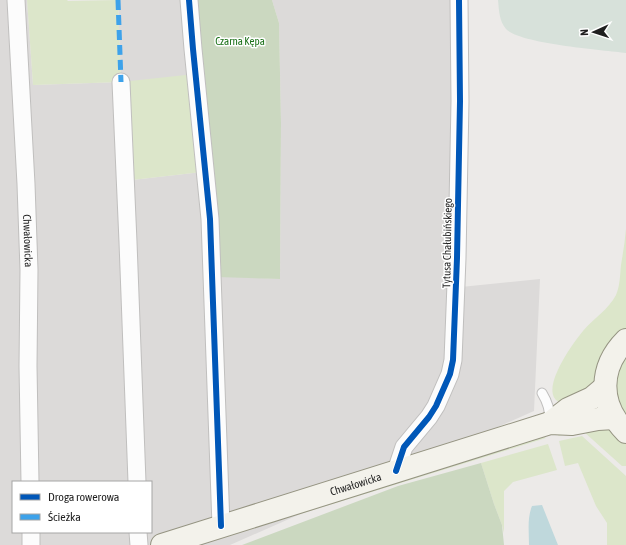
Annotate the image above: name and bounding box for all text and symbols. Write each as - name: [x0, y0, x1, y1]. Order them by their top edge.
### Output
- north arrow: [574, 12, 614, 52]
- text: N: [578, 29, 590, 36]
- park label: Czarna Kępa: [215, 35, 265, 47]
- street label: Tytusa Chałubińskiego: [440, 198, 454, 288]
- street label: Chwałowicka: [21, 214, 35, 267]
- street label: Chwałowicka: [329, 470, 383, 498]
- legend: [12, 481, 152, 533]
- text: Droga rowerowa: [48, 490, 119, 504]
- text: Ścieżka: [48, 510, 81, 524]

